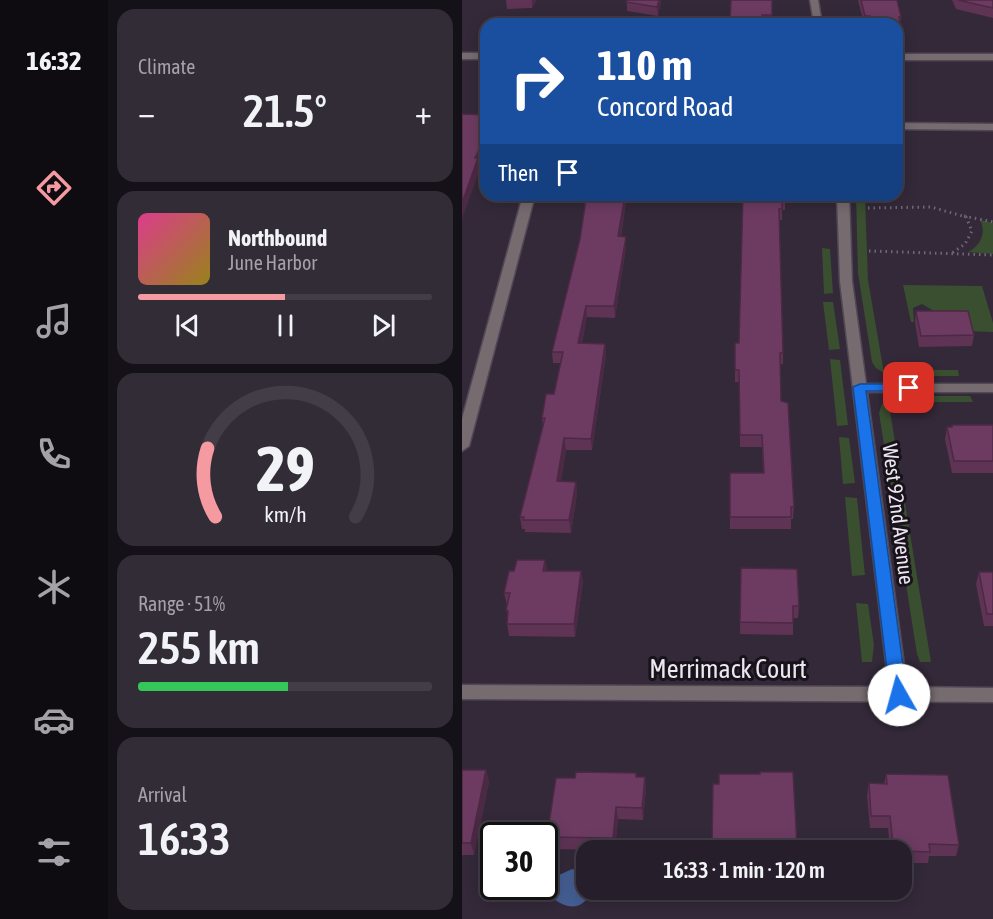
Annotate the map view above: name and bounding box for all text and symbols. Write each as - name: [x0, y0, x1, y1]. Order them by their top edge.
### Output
- text: 110 m: [597, 41, 692, 89]
- icon: right: [498, 42, 576, 120]
- text: 16:32: [26, 45, 82, 76]
- text: Climate: [138, 55, 195, 78]
- text: 21.5°: [243, 85, 327, 137]
- text: Concord Road: [597, 91, 734, 122]
- text: −: [138, 93, 155, 131]
- text: +: [415, 93, 432, 131]
- icon: arrive: [551, 156, 584, 189]
- text: Then: [498, 160, 539, 186]
- icon: directions: [33, 167, 75, 209]
- text: Northbound: [228, 225, 327, 251]
- text: June Harbor: [228, 251, 317, 274]
- icon: music: [33, 300, 75, 342]
- icon: previous: [171, 309, 204, 342]
- icon: pause: [269, 309, 302, 342]
- icon: next: [367, 309, 400, 342]
- pin: [883, 362, 934, 413]
- icon: arrive: [892, 371, 925, 404]
- icon: phone: [33, 433, 75, 475]
- text: 29: [256, 433, 314, 504]
- street label: West 92nd Avenue: [878, 442, 920, 586]
- text: km/h: [264, 502, 306, 527]
- icon: climate: [33, 566, 75, 608]
- text: Range · 51%: [138, 592, 225, 615]
- text: 255 km: [138, 622, 260, 674]
- street label: Merrimack Court: [649, 654, 807, 684]
- position arrow: [867, 663, 931, 727]
- icon: car: [33, 699, 75, 741]
- text: Arrival: [138, 783, 187, 806]
- text: 16:33: [138, 813, 231, 865]
- speed limit sign: 30: [480, 822, 558, 900]
- icon: filters: [33, 831, 75, 873]
- text: 16:33 · 1 min · 120 m: [663, 857, 825, 883]

